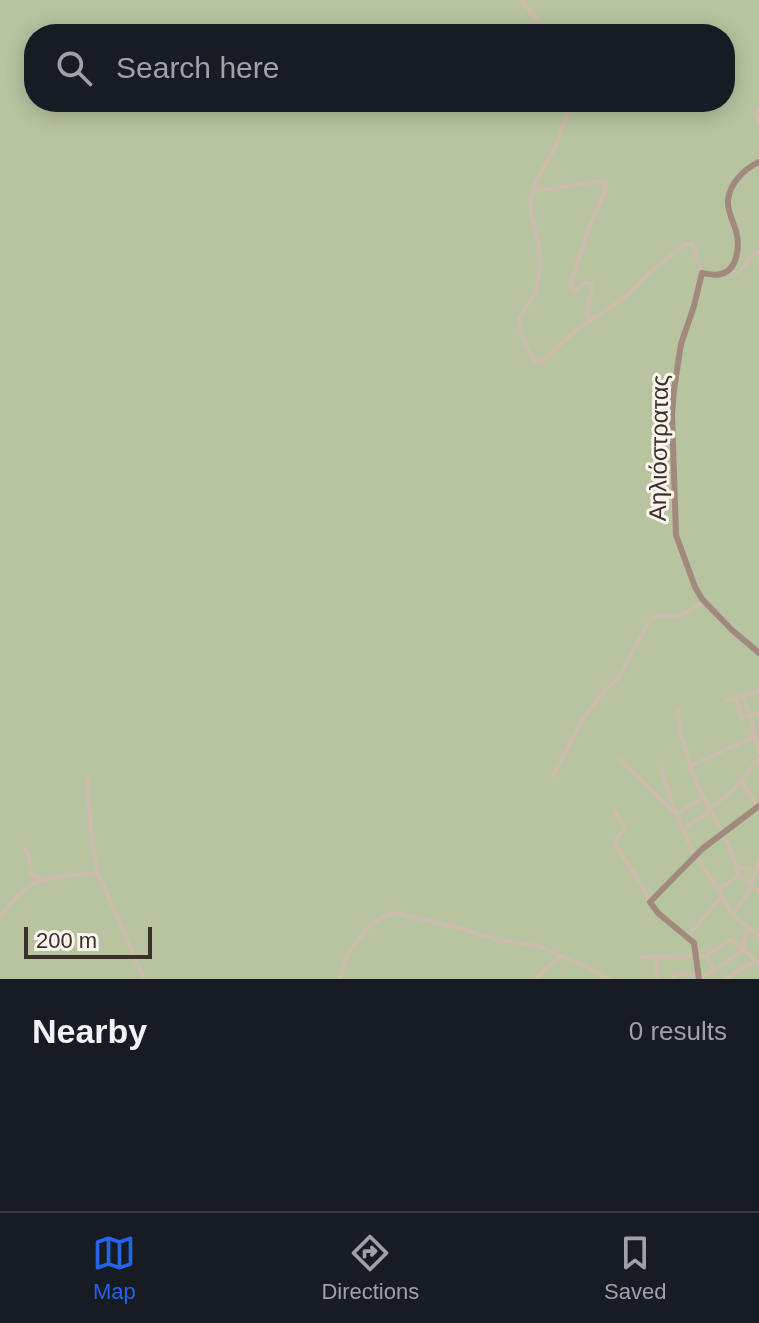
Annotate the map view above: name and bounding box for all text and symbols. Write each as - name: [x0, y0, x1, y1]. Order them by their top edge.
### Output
- search box: [24, 24, 735, 112]
- icon: search: [52, 46, 96, 90]
- text: Search here: [116, 51, 279, 84]
- street label: Αηλιόστρατας: [644, 375, 673, 521]
- scale bar: [24, 923, 152, 959]
- text: 200 m: [36, 928, 97, 953]
- text: Nearby: [32, 1012, 147, 1050]
- text: 0 results: [629, 1016, 727, 1046]
- tab: Map: [92, 1231, 136, 1305]
- tab: Directions: [321, 1231, 419, 1305]
- tab: Saved: [604, 1231, 667, 1305]

